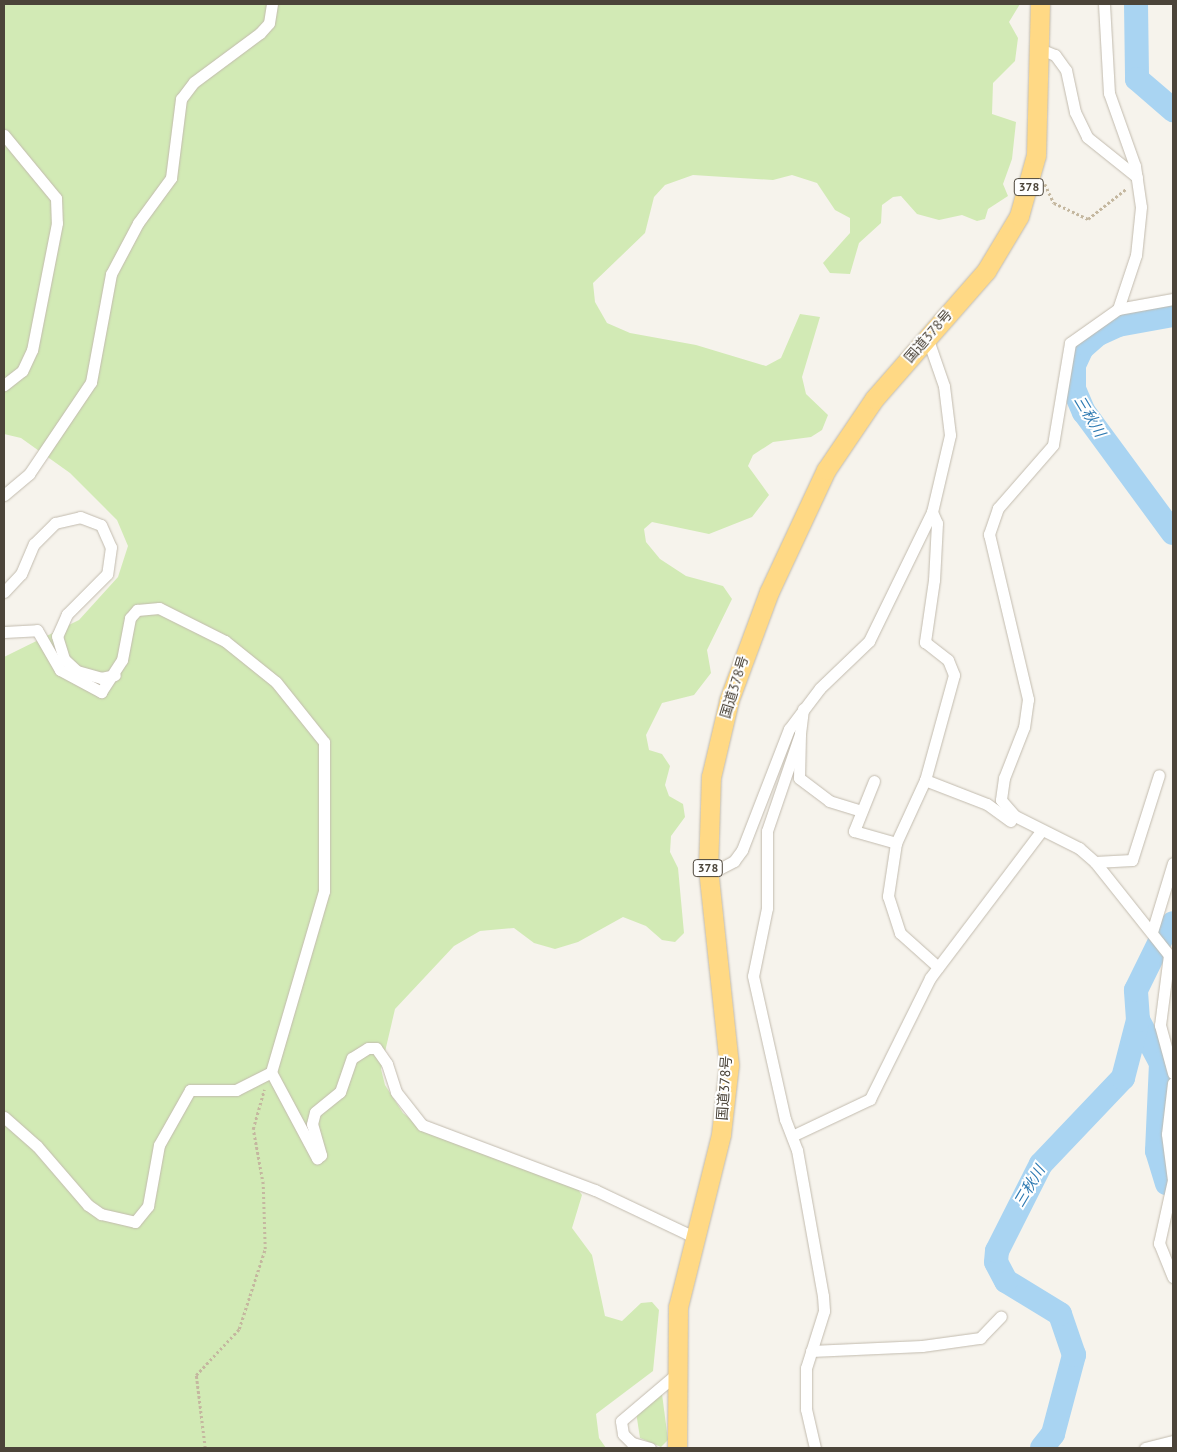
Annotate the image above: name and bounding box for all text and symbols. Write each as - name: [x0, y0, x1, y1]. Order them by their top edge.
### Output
- road number: 378: [1013, 178, 1045, 196]
- street label: 国道378号: [900, 306, 956, 366]
- water label: 三秋川: [1071, 392, 1109, 440]
- street label: 国道378号: [716, 654, 752, 720]
- road number: 378: [692, 858, 724, 878]
- street label: 国道378号: [713, 1055, 735, 1121]
- water label: 三秋川: [1010, 1162, 1048, 1210]

